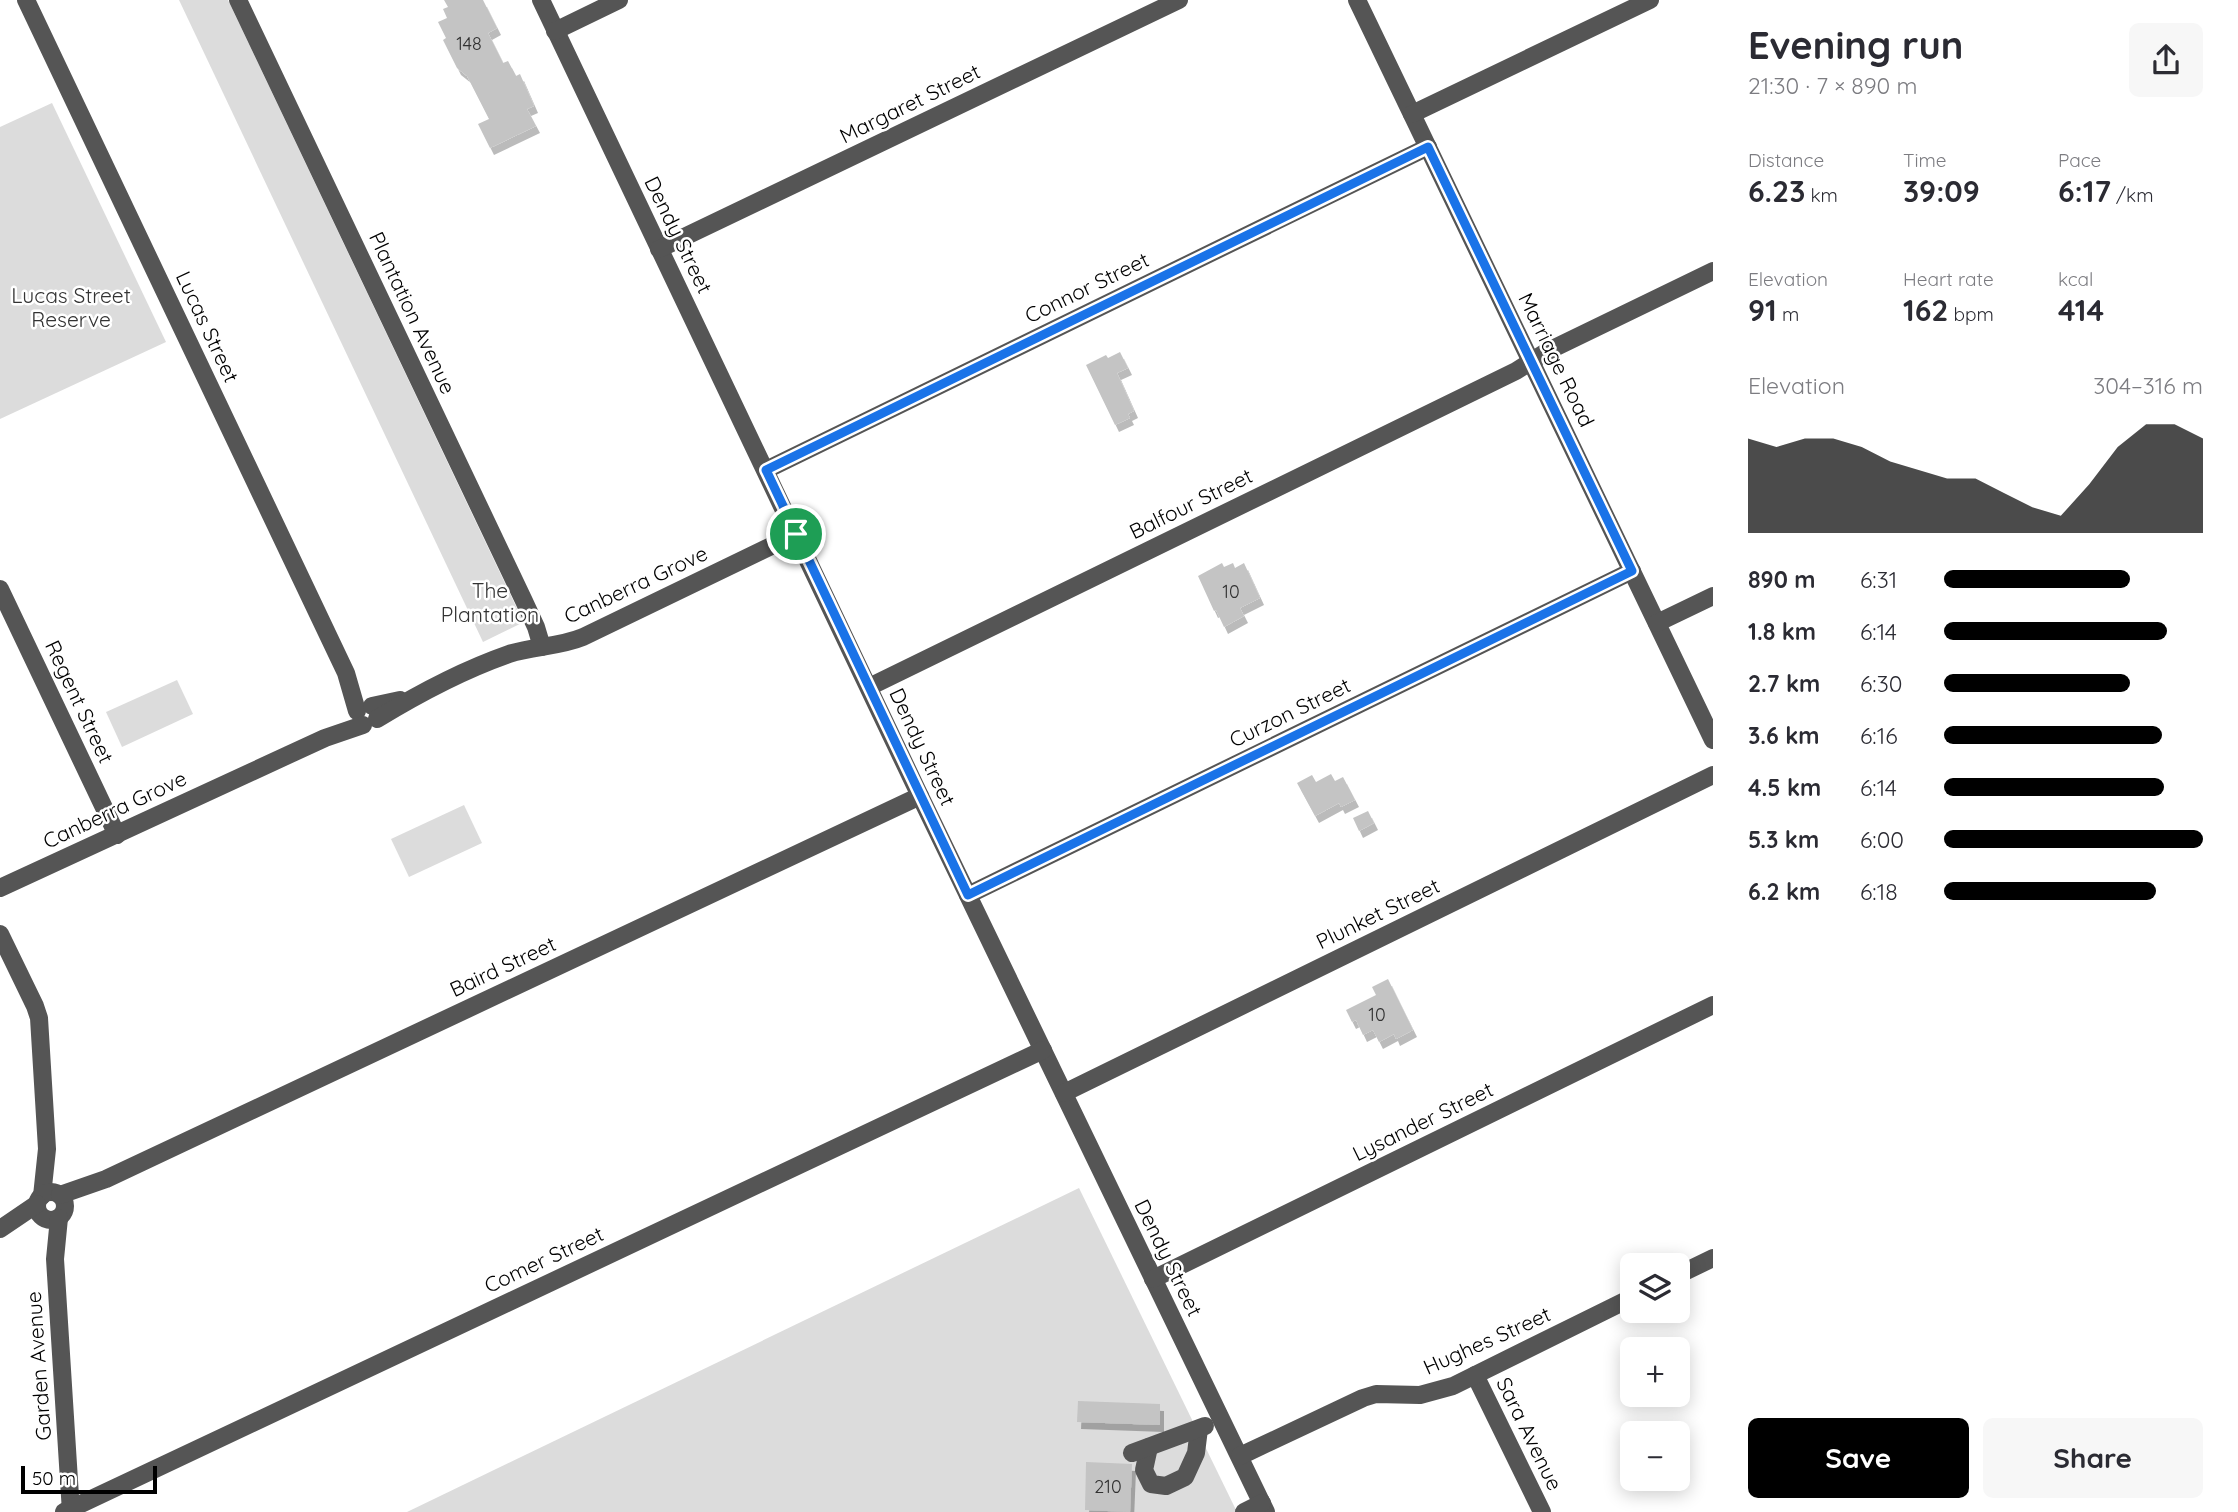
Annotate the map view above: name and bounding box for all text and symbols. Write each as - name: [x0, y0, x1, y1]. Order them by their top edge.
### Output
- text: Evening run: [1748, 21, 1963, 69]
- button: share: [2129, 23, 2203, 97]
- house number: 148: [456, 32, 482, 55]
- street label: Margaret Street: [835, 58, 984, 148]
- text: 21:30 · 7 × 890 m: [1748, 71, 1918, 100]
- text: Distance: [1748, 148, 1824, 172]
- text: Time: [1903, 148, 1947, 172]
- text: Pace: [2058, 148, 2101, 172]
- street label: Dendy Street: [639, 172, 718, 297]
- text: 6.23: [1748, 172, 1805, 210]
- text: 39:09: [1903, 172, 1980, 210]
- text: 6:17: [2058, 172, 2111, 210]
- text: km: [1805, 183, 1838, 207]
- text: /km: [2111, 183, 2154, 207]
- street label: Plantation Avenue: [364, 227, 462, 398]
- street label: Connor Street: [1020, 246, 1153, 328]
- street label: Lucas Street: [171, 267, 245, 386]
- text: Elevation: [1748, 267, 1828, 291]
- text: Heart rate: [1903, 267, 1994, 291]
- text: kcal: [2058, 267, 2093, 291]
- park label: Lucas Street Reserve: [11, 282, 131, 332]
- street label: Marriage Road: [1513, 288, 1601, 431]
- text: 91: [1748, 291, 1777, 329]
- text: 162: [1903, 291, 1948, 329]
- text: 414: [2058, 291, 2104, 329]
- text: m: [1777, 302, 1799, 326]
- text: bpm: [1948, 302, 1994, 326]
- text: Elevation: [1748, 371, 1845, 400]
- text: 304–316 m: [2093, 371, 2203, 400]
- street label: Balfour Street: [1125, 462, 1256, 544]
- pin: [766, 504, 826, 564]
- icon: arrive: [777, 515, 815, 553]
- street label: Canberra Grove: [560, 540, 711, 629]
- text: 890 m: [1748, 565, 1815, 594]
- text: 6:31: [1860, 565, 1897, 594]
- park label: The Plantation: [441, 577, 539, 627]
- house number: 10: [1222, 580, 1240, 603]
- text: 1.8 km: [1748, 617, 1816, 646]
- text: 6:14: [1860, 617, 1897, 646]
- street label: Regent Street: [40, 636, 120, 767]
- text: 2.7 km: [1748, 669, 1820, 698]
- text: 6:30: [1860, 669, 1902, 698]
- street label: Curzon Street: [1225, 672, 1354, 753]
- street label: Dendy Street: [884, 684, 962, 810]
- text: 3.6 km: [1748, 721, 1820, 750]
- text: 6:16: [1860, 721, 1898, 750]
- street label: Canberra Grove: [39, 765, 190, 854]
- text: 4.5 km: [1748, 773, 1821, 802]
- text: 6:14: [1860, 773, 1897, 802]
- text: 5.3 km: [1748, 825, 1819, 854]
- text: 6:00: [1860, 825, 1904, 854]
- street label: Plunket Street: [1312, 872, 1444, 954]
- text: 6.2 km: [1748, 877, 1820, 906]
- text: 6:18: [1860, 877, 1898, 906]
- street label: Baird Street: [445, 930, 560, 1002]
- house number: 10: [1368, 1003, 1386, 1026]
- street label: Lysander Street: [1348, 1076, 1497, 1166]
- street label: Dendy Street: [1129, 1195, 1208, 1320]
- street label: Comer Street: [480, 1220, 607, 1298]
- map controls: [1620, 1253, 1690, 1491]
- button: layers: [1620, 1253, 1690, 1323]
- street label: Garden Avenue: [20, 1291, 56, 1442]
- street label: Hughes Street: [1419, 1300, 1554, 1380]
- button: +: [1620, 1337, 1690, 1407]
- street label: Sara Avenue: [1491, 1373, 1568, 1494]
- button: Save: [1748, 1418, 1969, 1498]
- button: Share: [1983, 1418, 2203, 1498]
- button: −: [1620, 1421, 1690, 1491]
- scale bar: [21, 1463, 158, 1495]
- text: 50 m: [32, 1466, 76, 1490]
- house number: 210: [1094, 1475, 1122, 1498]

